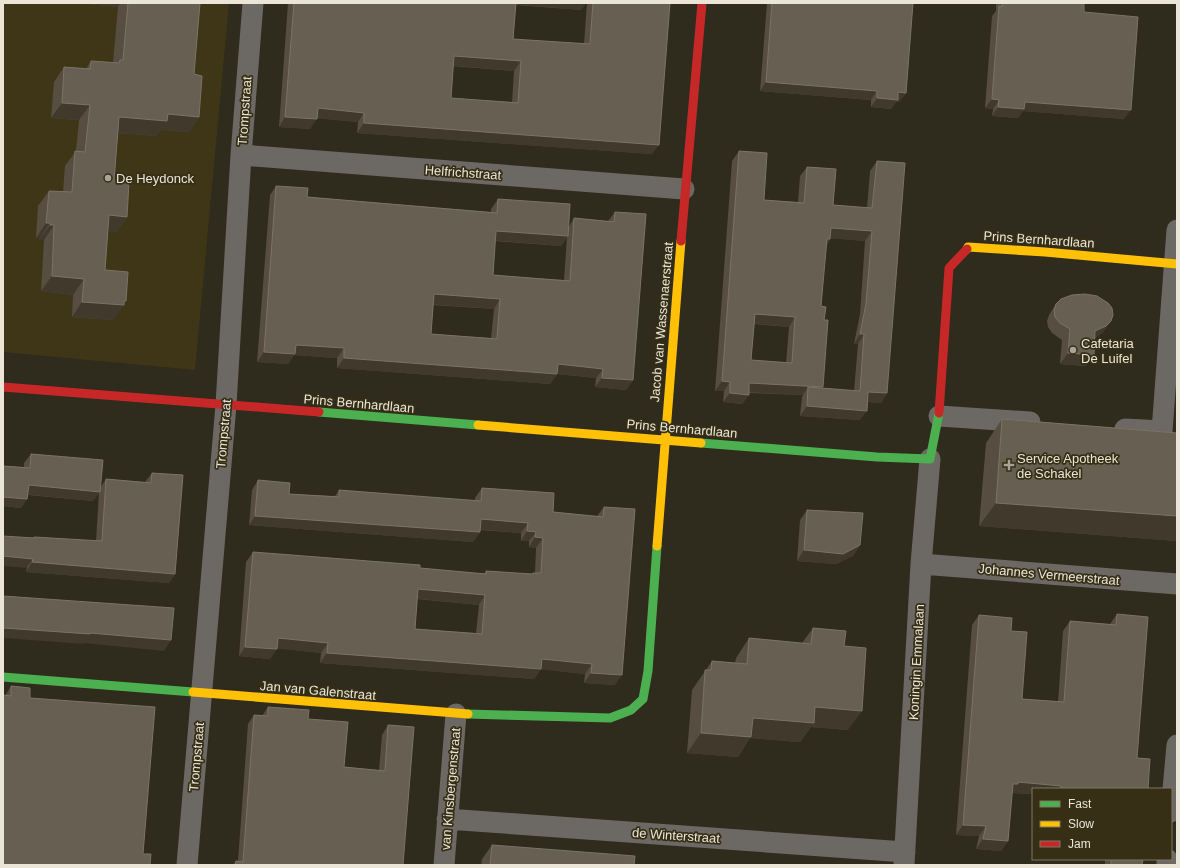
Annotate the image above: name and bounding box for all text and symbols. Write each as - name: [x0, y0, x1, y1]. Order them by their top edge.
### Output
- street label: Trompstraat: [235, 75, 254, 146]
- street label: Helfrichstraat: [424, 162, 502, 183]
- place label: De Heydonck: [116, 171, 195, 186]
- marker: De Heydonck: [103, 173, 113, 183]
- street label: Prins Bernhardlaan: [983, 228, 1095, 251]
- street label: Jacob van Wassenaerstraat: [647, 241, 676, 403]
- place label: Cafetaria De Luifel: [1081, 336, 1135, 366]
- marker: Cafetaria De Luifel: [1068, 345, 1078, 355]
- street label: Prins Bernhardlaan: [303, 391, 415, 416]
- street label: Trompstraat: [213, 398, 234, 469]
- street label: Prins Bernhardlaan: [626, 416, 738, 441]
- place label: Service Apotheek de Schakel: [1017, 451, 1119, 481]
- marker: Service Apotheek de Schakel: [1004, 460, 1014, 470]
- street label: Johannes Vermeerstraat: [978, 561, 1121, 588]
- street label: Koningin Emmalaan: [906, 604, 927, 721]
- street label: Jan van Galenstraat: [259, 678, 377, 703]
- street label: Trompstraat: [186, 721, 207, 792]
- street label: van Kinsbergenstraat: [438, 727, 463, 851]
- legend: [1032, 788, 1172, 860]
- text: Fast: [1068, 797, 1092, 811]
- text: Slow: [1068, 817, 1094, 831]
- street label: de Winterstraat: [631, 825, 721, 846]
- text: Jam: [1068, 837, 1091, 851]

